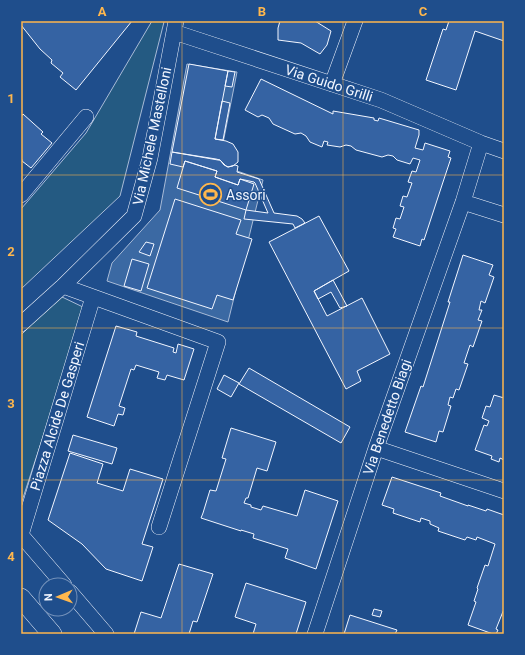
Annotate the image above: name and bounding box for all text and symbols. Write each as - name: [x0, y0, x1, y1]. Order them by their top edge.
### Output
- text: A: [98, 4, 107, 19]
- text: B: [258, 4, 266, 19]
- text: C: [419, 4, 428, 19]
- street label: Via Guido Grilli: [283, 61, 375, 105]
- street label: Via Michele Mastelloni: [130, 65, 174, 207]
- text: 1: [7, 91, 15, 106]
- sports icon: Assori: [198, 182, 224, 208]
- place label: Assori: [226, 187, 266, 203]
- text: 2: [7, 244, 15, 259]
- street label: Piazza Alcide De Gasperi: [27, 340, 87, 492]
- street label: Via Benedetto Biagi: [360, 357, 414, 477]
- text: 3: [7, 396, 15, 411]
- text: 4: [7, 549, 15, 564]
- north arrow: [38, 577, 78, 617]
- text: N: [42, 593, 55, 601]

